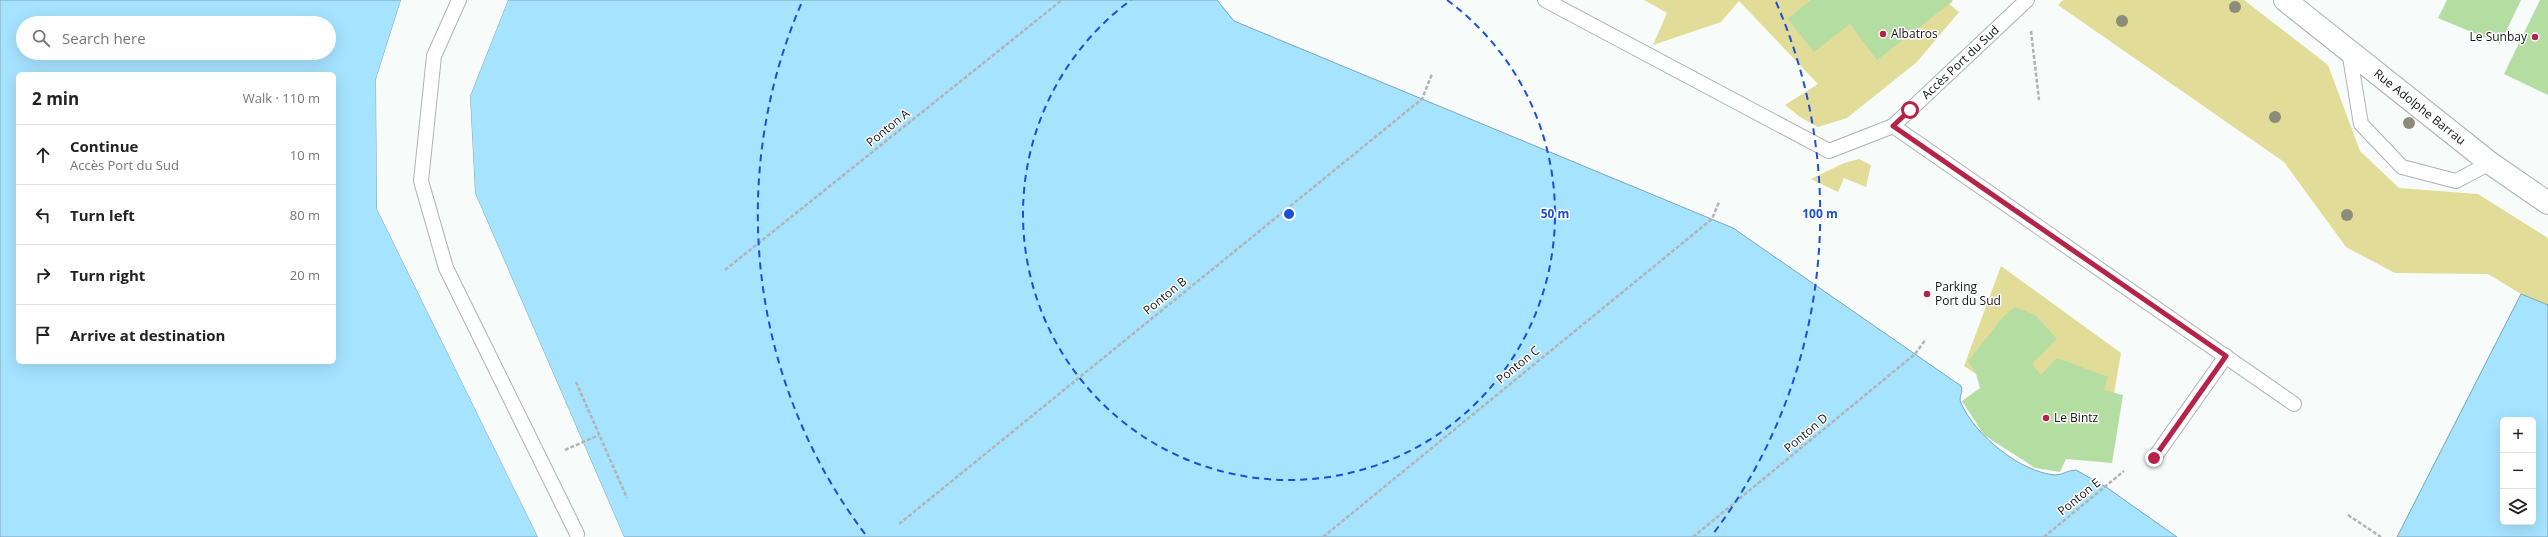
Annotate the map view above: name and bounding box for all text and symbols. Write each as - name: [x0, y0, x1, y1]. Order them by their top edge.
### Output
- search box: [16, 16, 336, 60]
- street label: Accès Port du Sud: [1918, 22, 2003, 103]
- place label: Albatros: [1891, 25, 1938, 42]
- icon: search: [30, 27, 52, 49]
- text: Search here: [62, 28, 146, 48]
- place label: Le Sunbay: [2470, 28, 2528, 45]
- marker: Albatros: [1878, 29, 1888, 39]
- marker: Le Sunbay: [2530, 32, 2540, 42]
- street label: Rue Adolphe Barrau: [2371, 65, 2469, 148]
- text: 2 min: [32, 87, 79, 110]
- text: Walk · 110 m: [243, 89, 320, 107]
- route start: [1901, 101, 1919, 119]
- street label: Ponton A: [862, 105, 913, 150]
- text: Continue: [70, 136, 138, 156]
- icon: ahead: [32, 144, 54, 166]
- text: 10 m: [290, 146, 320, 164]
- text: Accès Port du Sud: [70, 156, 179, 174]
- icon: left: [32, 204, 54, 226]
- text: Turn left: [70, 205, 135, 225]
- text: 50 m: [1541, 205, 1569, 222]
- text: 100 m: [1802, 205, 1838, 222]
- text: 80 m: [290, 206, 320, 224]
- centre of rings: [1282, 207, 1296, 221]
- icon: right: [32, 264, 54, 286]
- text: Turn right: [70, 265, 145, 285]
- text: 20 m: [290, 266, 320, 284]
- street label: Ponton B: [1139, 273, 1190, 318]
- place label: Parking Port du Sud: [1935, 278, 2001, 309]
- marker: Parking Port du Sud: [1922, 289, 1932, 299]
- icon: arrive: [32, 324, 54, 346]
- text: Arrive at destination: [70, 325, 225, 345]
- street label: Ponton C: [1492, 342, 1543, 387]
- street label: Ponton D: [1780, 409, 1831, 456]
- place label: Le Bintz: [2054, 409, 2099, 426]
- marker: Le Bintz: [2041, 413, 2051, 423]
- map controls: [2500, 417, 2536, 525]
- button: +: [2500, 417, 2536, 453]
- route end: [2145, 449, 2163, 467]
- button: −: [2500, 453, 2536, 489]
- street label: Ponton E: [2054, 474, 2104, 519]
- button: layers: [2500, 489, 2536, 525]

